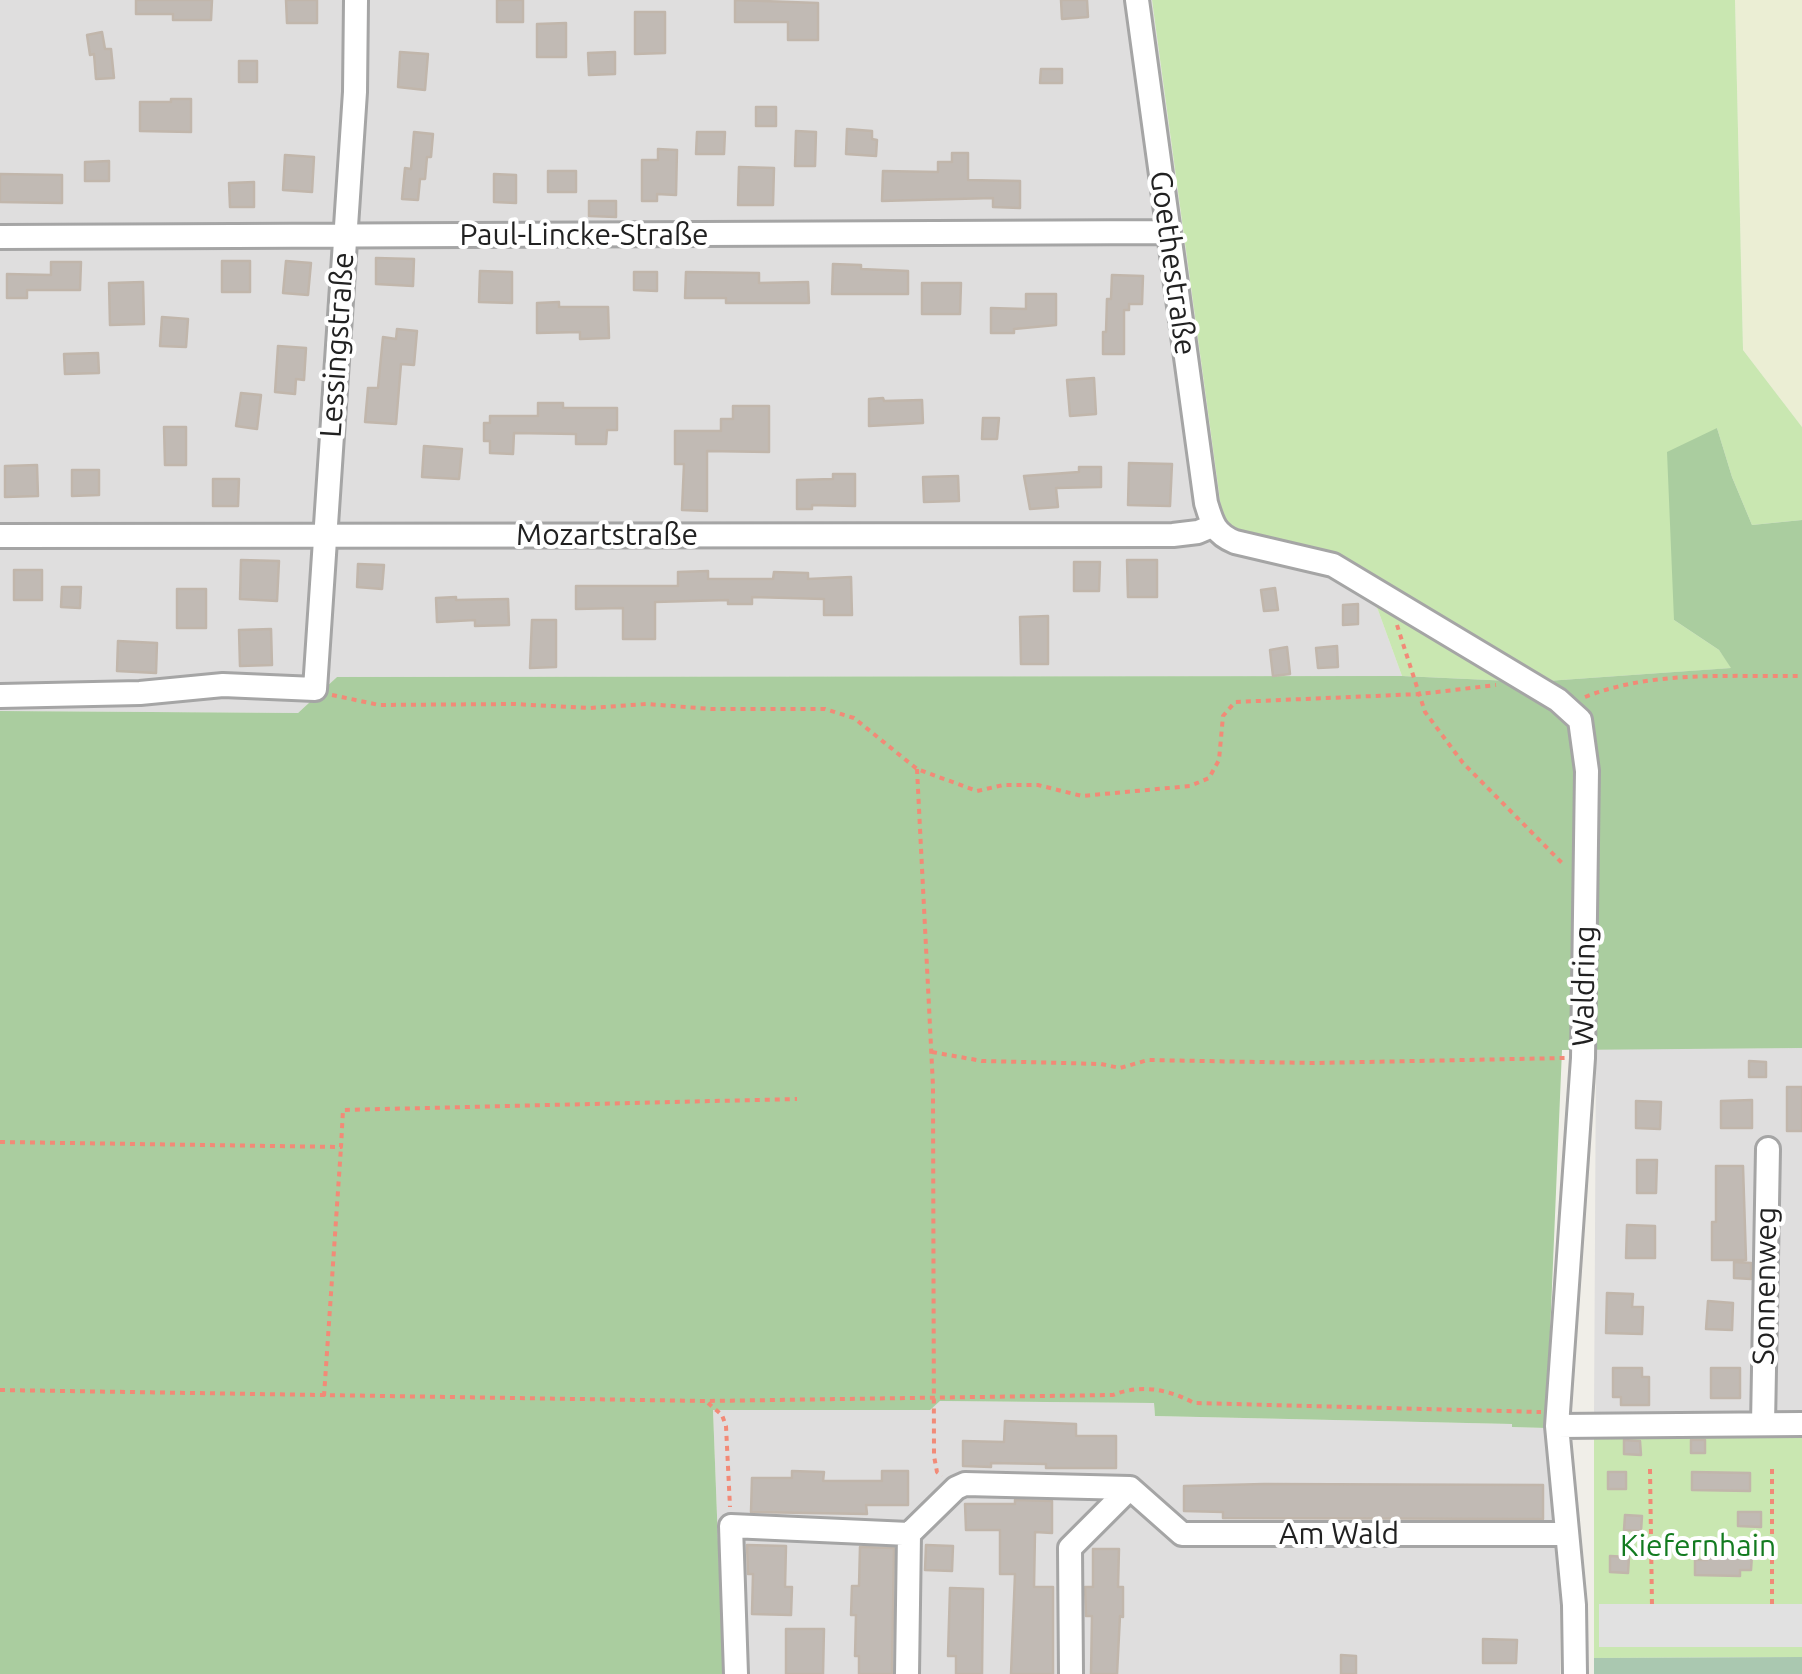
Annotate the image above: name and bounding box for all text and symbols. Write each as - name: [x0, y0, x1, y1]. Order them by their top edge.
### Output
- street label: Goethestraße: [1142, 169, 1204, 357]
- street label: Paul-Lincke-Straße: [459, 217, 709, 253]
- street label: Lessingstraße: [313, 251, 361, 439]
- street label: Mozartstraße: [516, 517, 698, 553]
- street label: Waldring: [1565, 925, 1603, 1047]
- street label: Sonnenweg: [1746, 1207, 1784, 1365]
- street label: Am Wald: [1279, 1516, 1399, 1552]
- park label: Kiefernhain: [1620, 1528, 1776, 1564]

